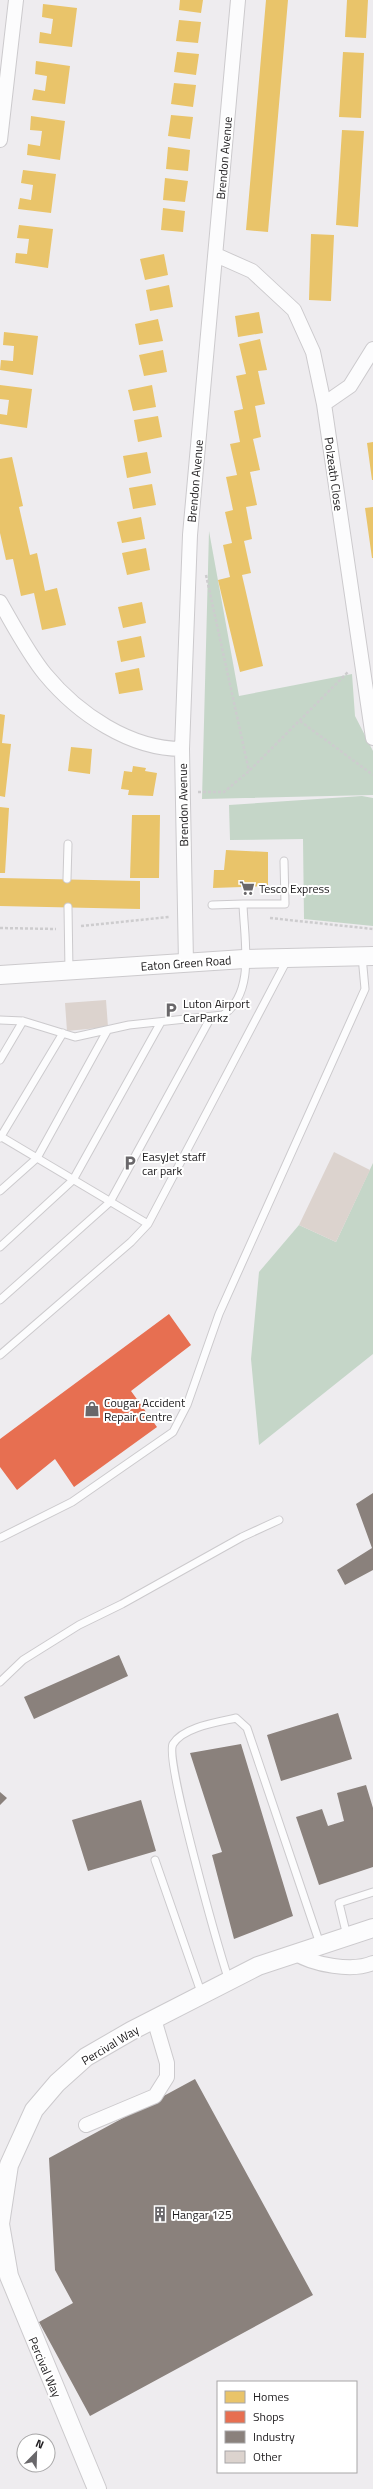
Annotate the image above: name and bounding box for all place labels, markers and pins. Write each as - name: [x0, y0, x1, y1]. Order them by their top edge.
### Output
- supermarket icon: Tesco Express: [238, 879, 256, 897]
- place label: Tesco Express: [259, 879, 330, 898]
- place label: Luton Airport CarParkz: [183, 994, 250, 1027]
- parking icon: Luton Airport CarParkz: [162, 1001, 180, 1019]
- place label: EasyJet staff car park: [142, 1147, 206, 1180]
- parking icon: EasyJet staff car park: [121, 1154, 139, 1172]
- place label: Cougar Accident Repair Centre: [104, 1393, 186, 1426]
- shop icon: Cougar Accident Repair Centre: [83, 1400, 101, 1418]
- building icon: Hangar 125: [151, 2205, 169, 2223]
- place label: Hangar 125: [172, 2205, 232, 2224]

